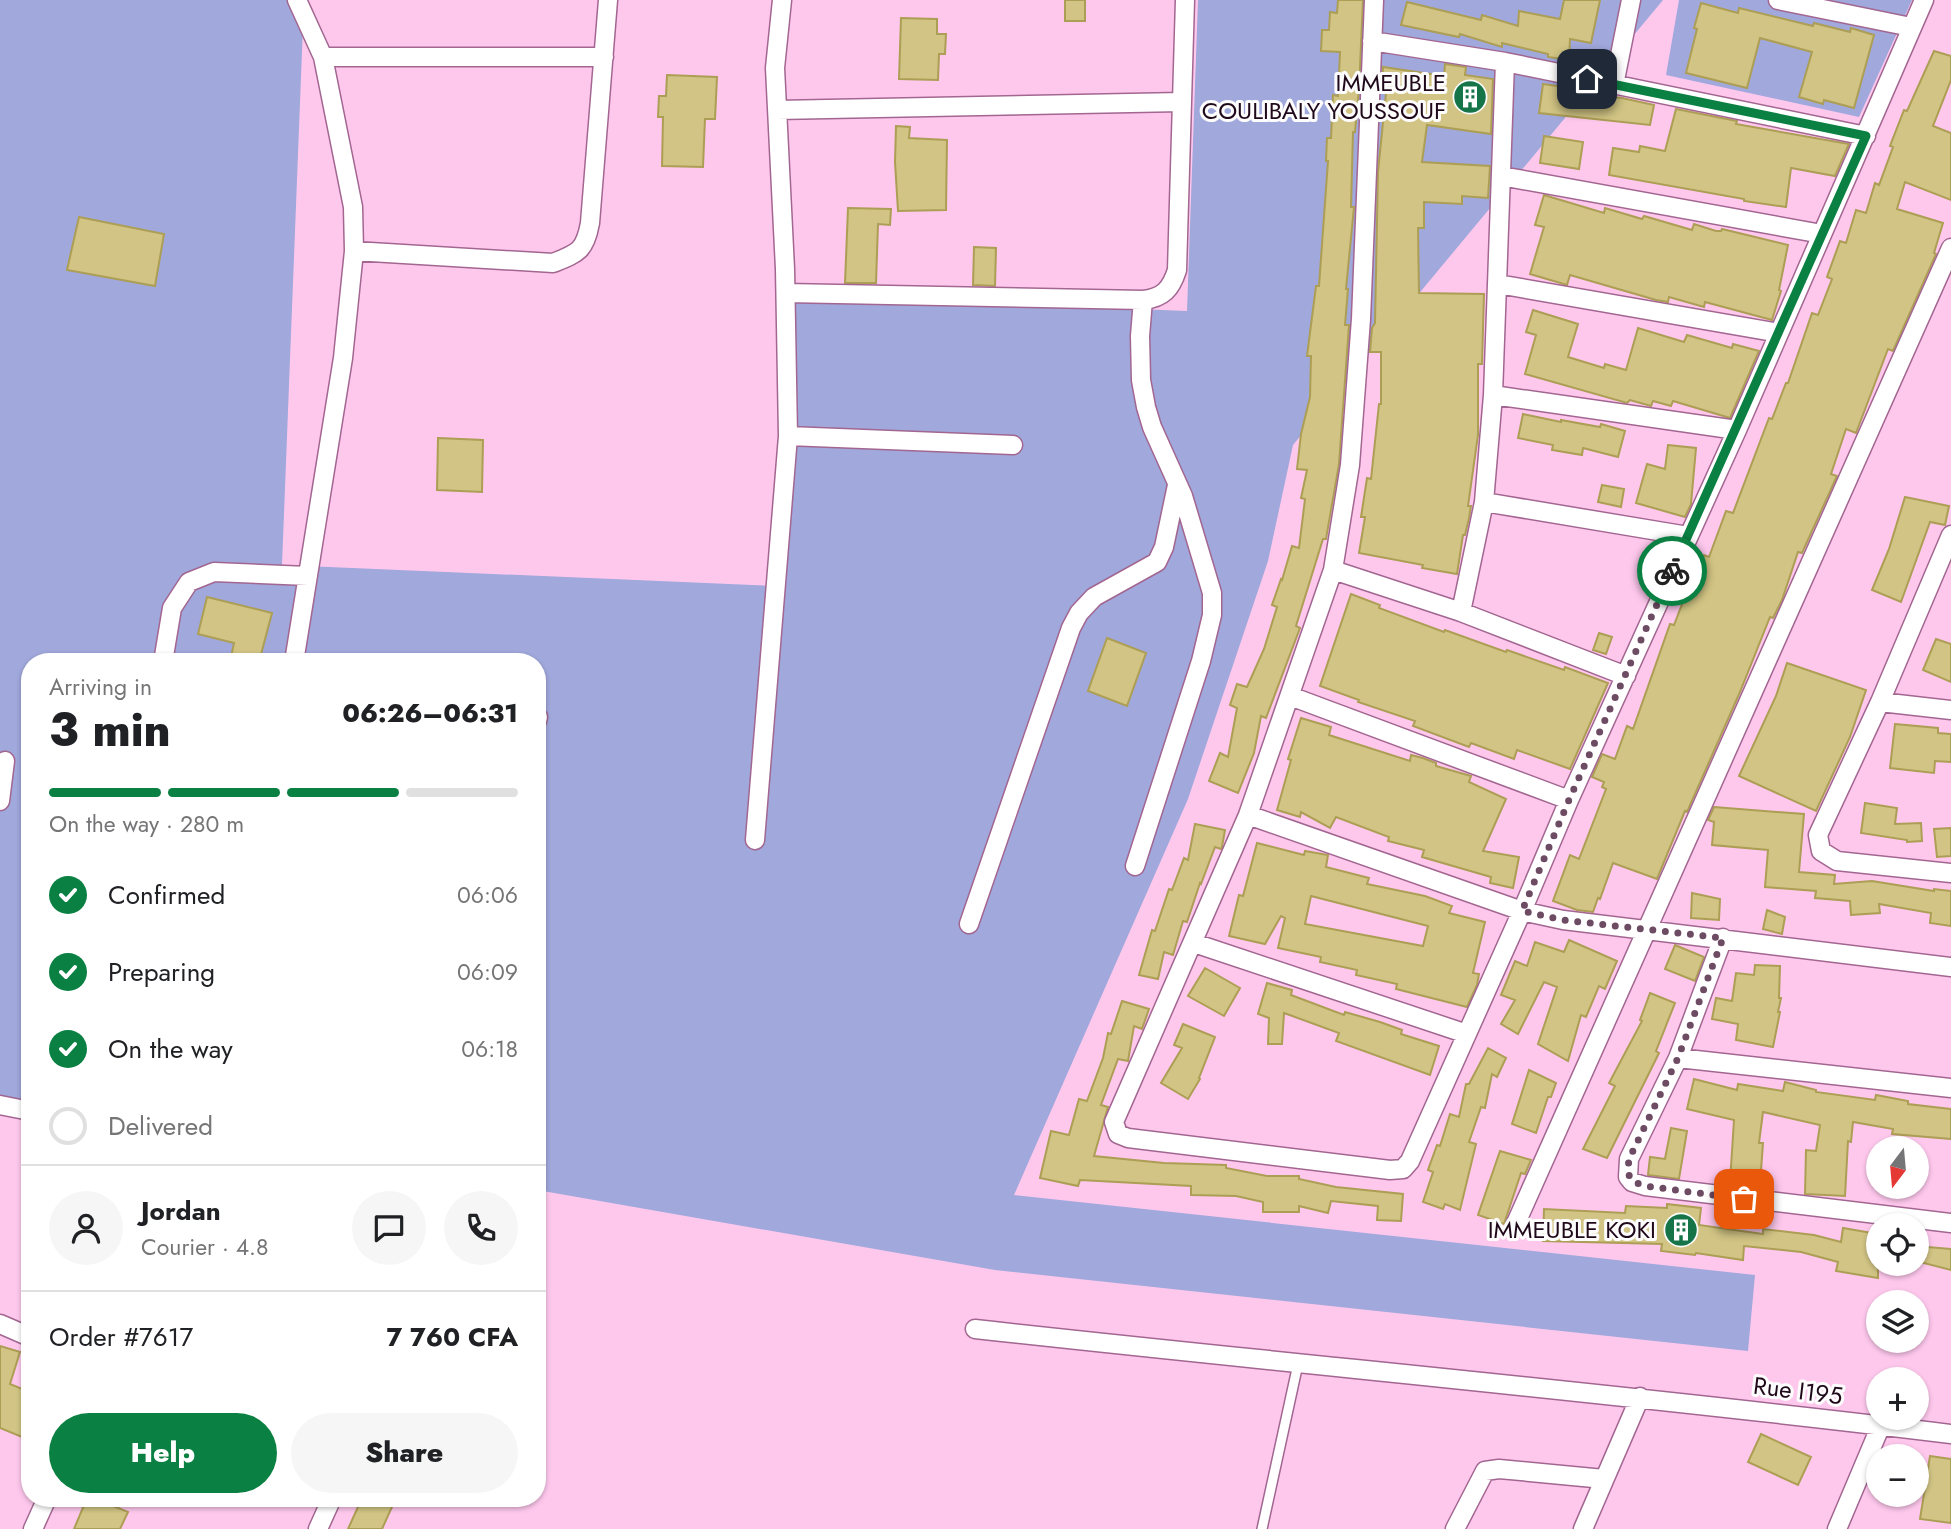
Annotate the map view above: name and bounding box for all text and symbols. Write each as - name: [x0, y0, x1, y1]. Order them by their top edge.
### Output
- pin: [1557, 49, 1617, 109]
- icon: home: [1568, 60, 1606, 98]
- place label: IMMEUBLE COULIBALY YOUSSOUF: [1202, 65, 1446, 128]
- building icon: IMMEUBLE COULIBALY YOUSSOUF: [1451, 78, 1489, 116]
- courier: [1637, 536, 1707, 606]
- icon: bike: [1653, 552, 1691, 590]
- text: Arriving in: [49, 670, 152, 704]
- text: 06:26–06:31: [342, 694, 518, 732]
- text: 3 min: [49, 697, 171, 763]
- text: On the way · 280 m: [49, 807, 244, 841]
- icon: check: [49, 876, 87, 914]
- text: Confirmed: [108, 876, 225, 914]
- text: 06:06: [457, 878, 518, 912]
- icon: check: [49, 953, 87, 991]
- text: Preparing: [108, 953, 215, 991]
- text: 06:09: [457, 955, 518, 989]
- icon: check: [49, 1030, 87, 1068]
- text: On the way: [108, 1030, 233, 1068]
- text: 06:18: [461, 1032, 518, 1066]
- text: Delivered: [108, 1107, 213, 1145]
- north arrow: [1866, 1136, 1928, 1199]
- map controls: [1866, 1136, 1929, 1507]
- pin: [1714, 1169, 1774, 1229]
- icon: bag: [1725, 1180, 1763, 1218]
- button: person: [49, 1191, 123, 1265]
- button: chat: [352, 1191, 426, 1265]
- button: phone: [444, 1191, 518, 1265]
- text: Jordan: [141, 1192, 221, 1230]
- building icon: IMMEUBLE KOKI: [1662, 1211, 1700, 1249]
- place label: IMMEUBLE KOKI: [1488, 1212, 1656, 1247]
- button: locate: [1866, 1213, 1929, 1276]
- text: Courier · 4.8: [141, 1230, 269, 1264]
- button: layers: [1866, 1290, 1929, 1353]
- text: Order #7617: [49, 1318, 193, 1356]
- text: 7 760 CFA: [387, 1318, 518, 1356]
- button: +: [1866, 1367, 1929, 1430]
- street label: Rue I195: [1751, 1368, 1845, 1413]
- button: Help: [49, 1413, 277, 1493]
- button: Share: [291, 1413, 518, 1493]
- button: −: [1866, 1444, 1929, 1507]

